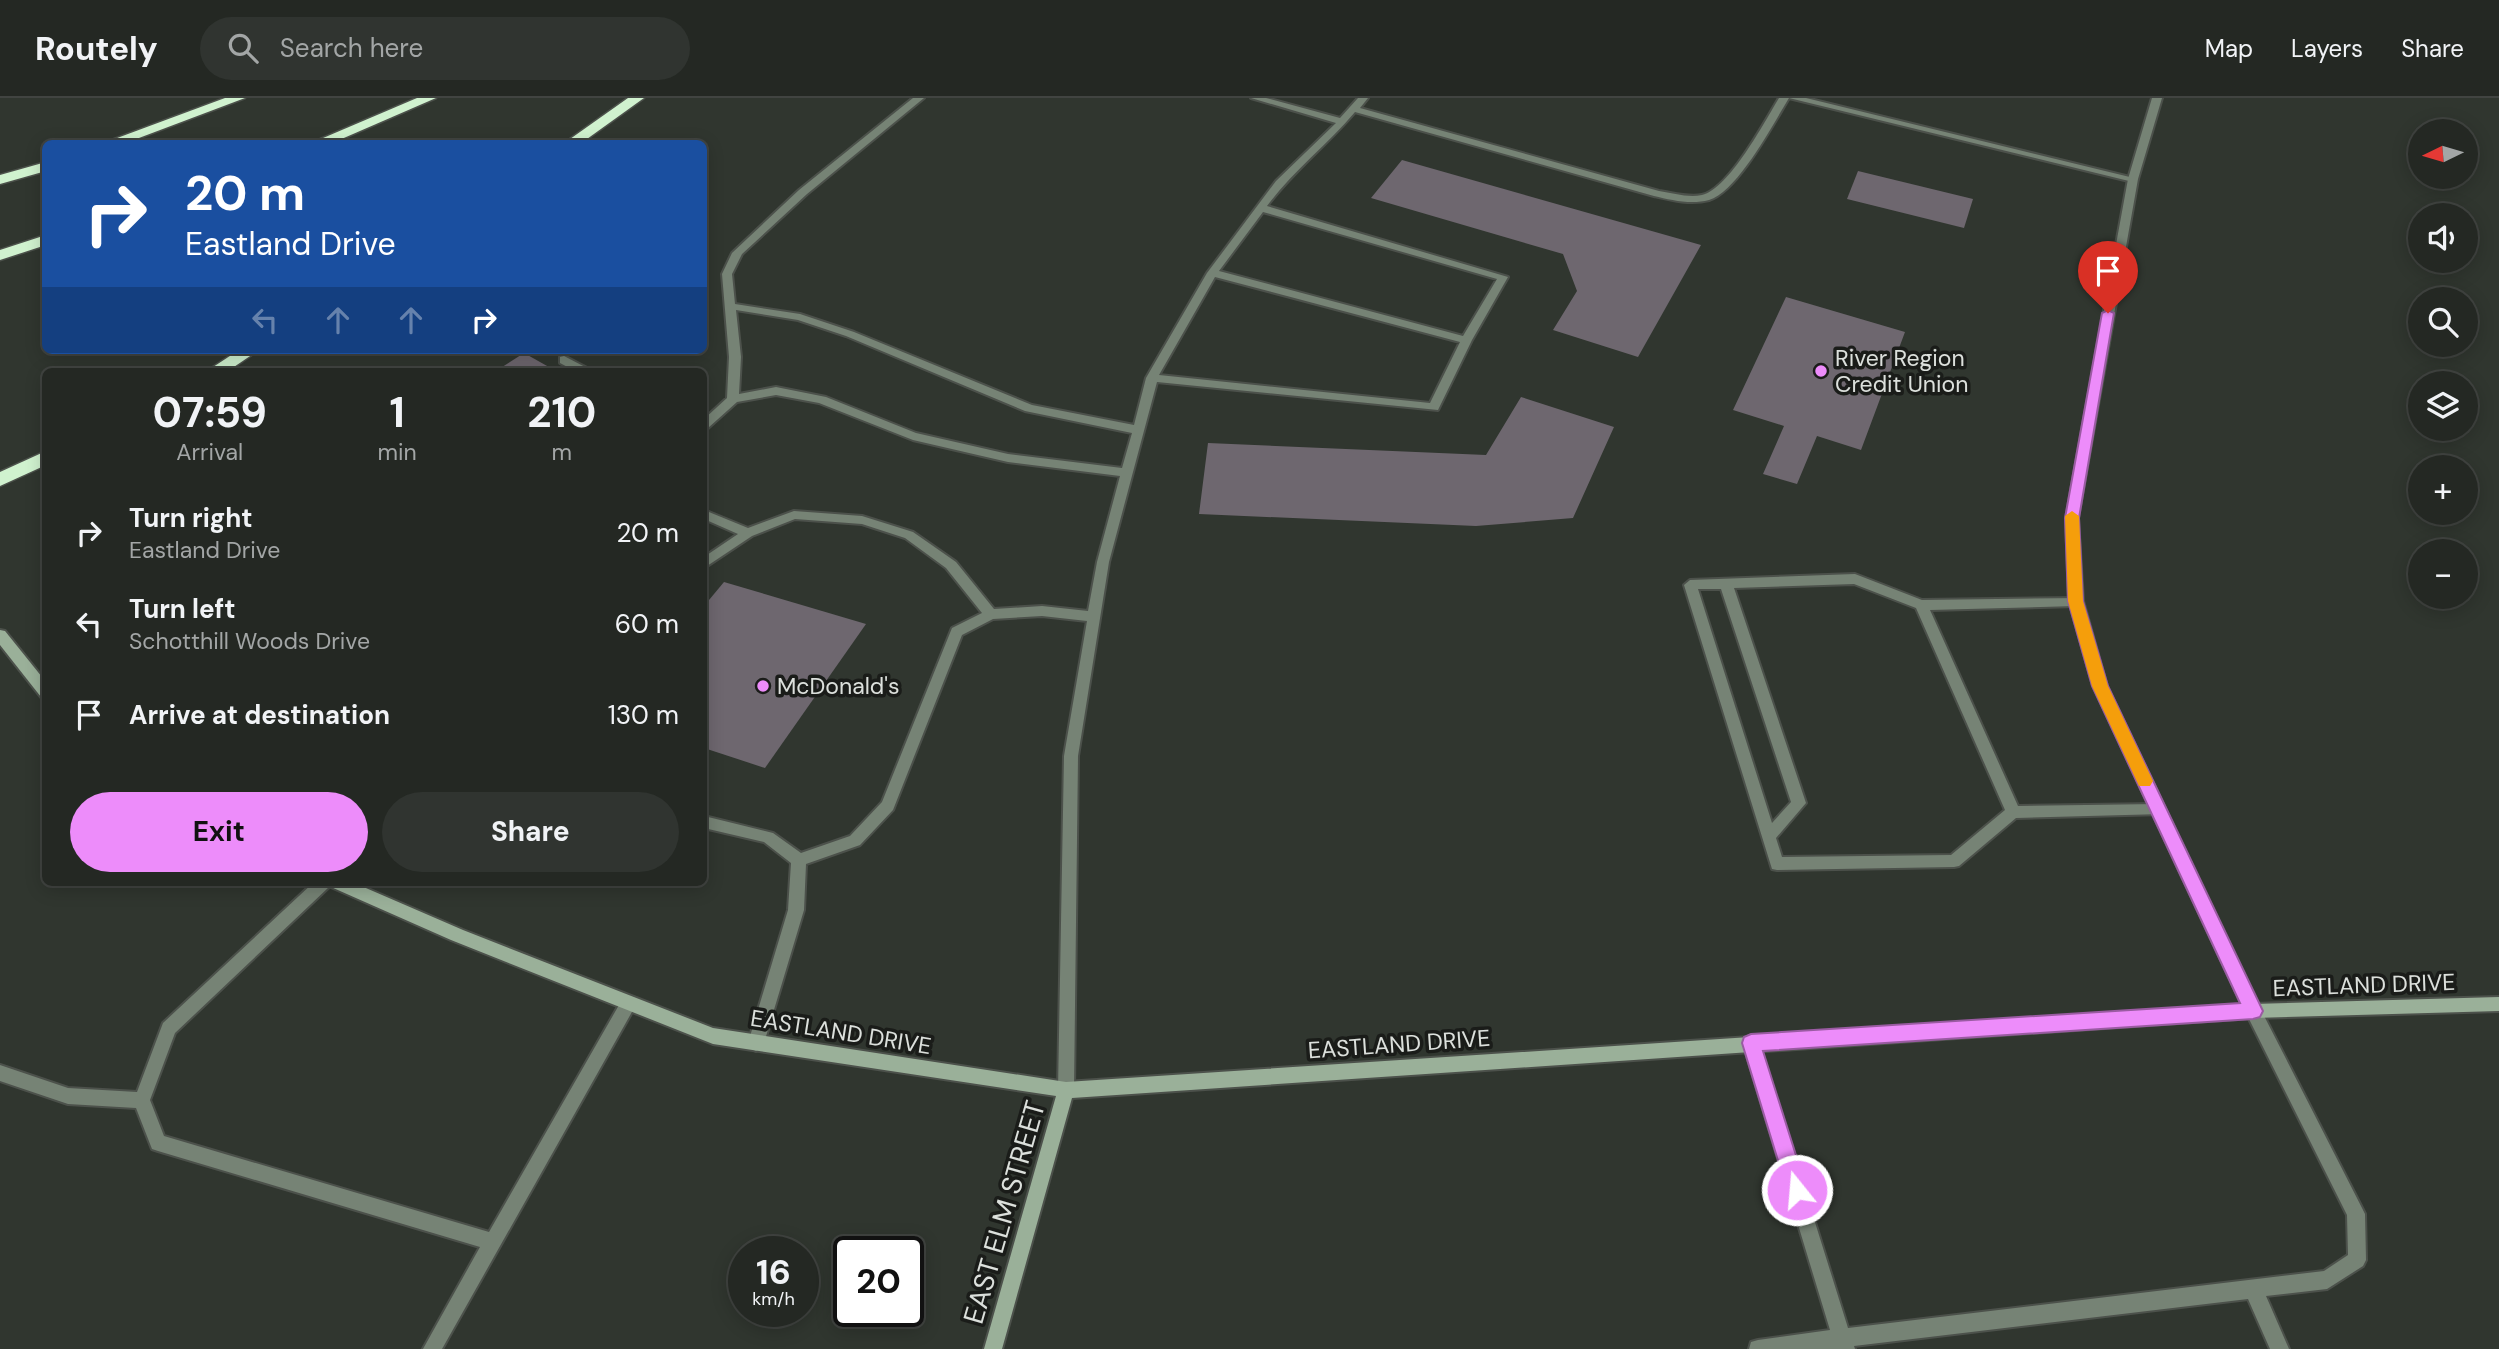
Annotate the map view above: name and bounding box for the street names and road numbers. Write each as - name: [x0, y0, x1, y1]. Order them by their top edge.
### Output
- street label: EASTLAND DRIVE: [2272, 967, 2456, 1003]
- street label: EASTLAND DRIVE: [748, 1003, 934, 1061]
- street label: EASTLAND DRIVE: [1307, 1023, 1491, 1065]
- street label: EAST ELM STREET: [955, 1096, 1054, 1328]

